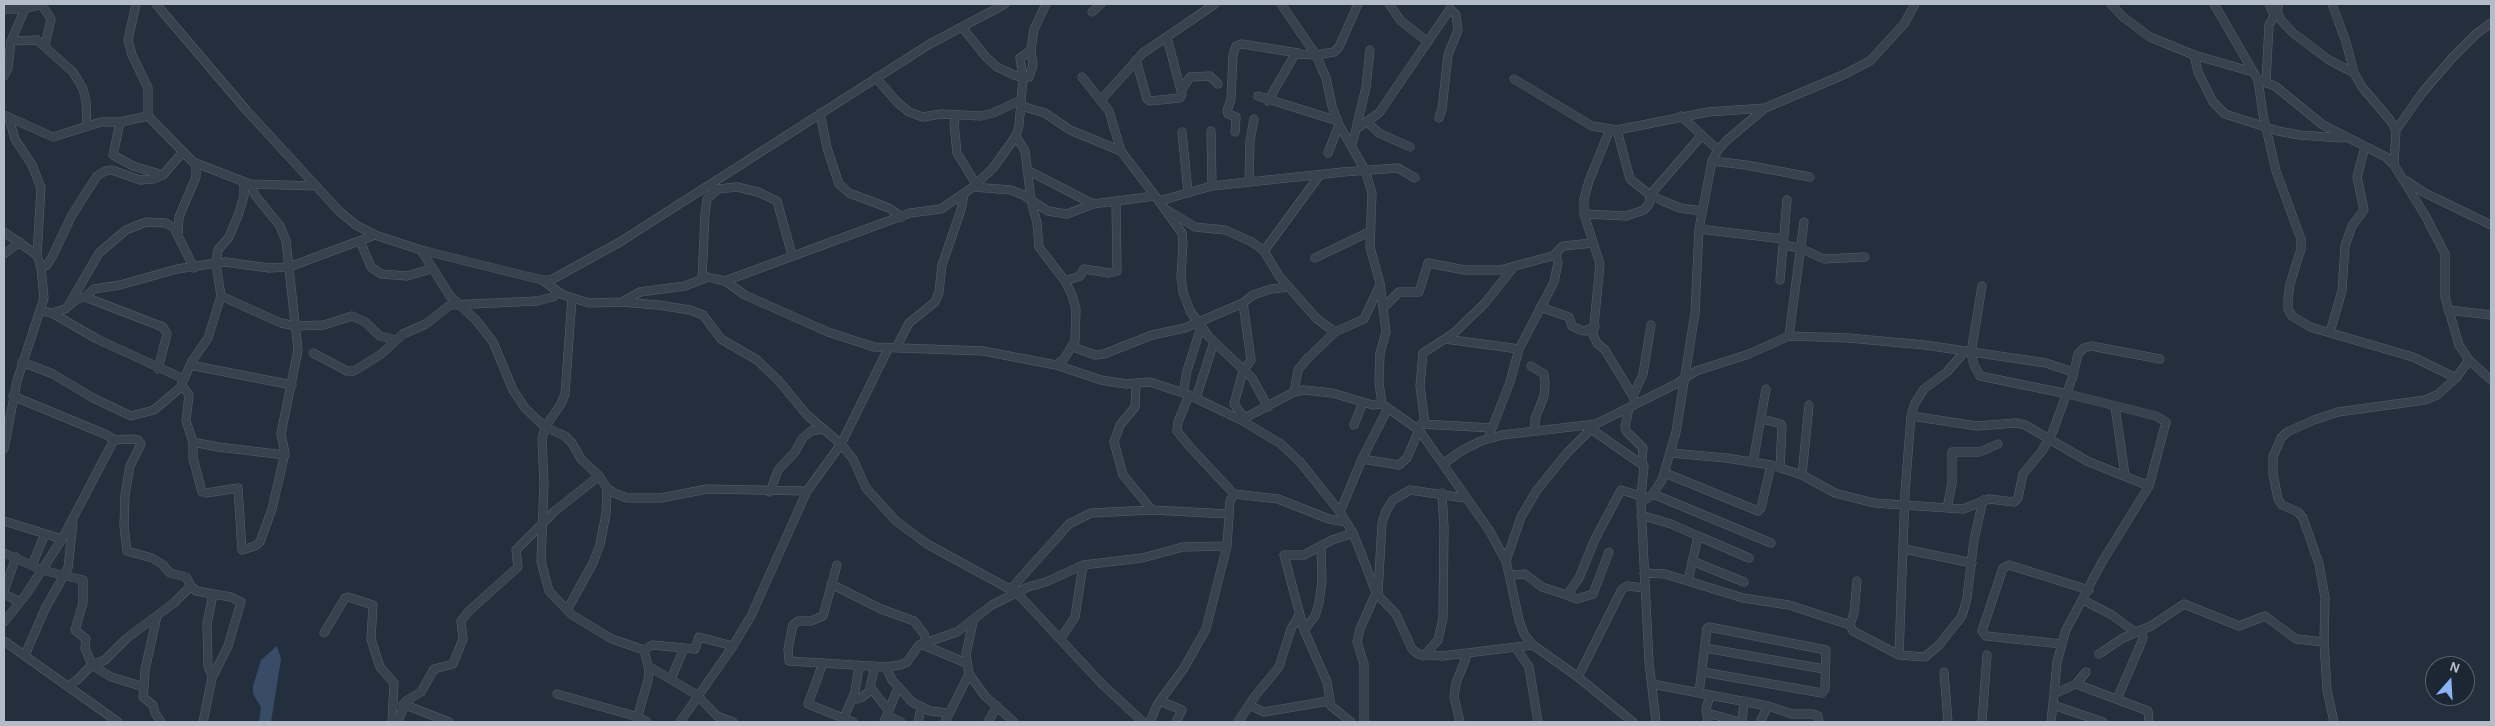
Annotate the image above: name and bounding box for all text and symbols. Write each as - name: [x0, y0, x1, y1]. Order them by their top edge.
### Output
- north arrow: [2425, 656, 2475, 706]
- text: N: [2448, 660, 2461, 676]

